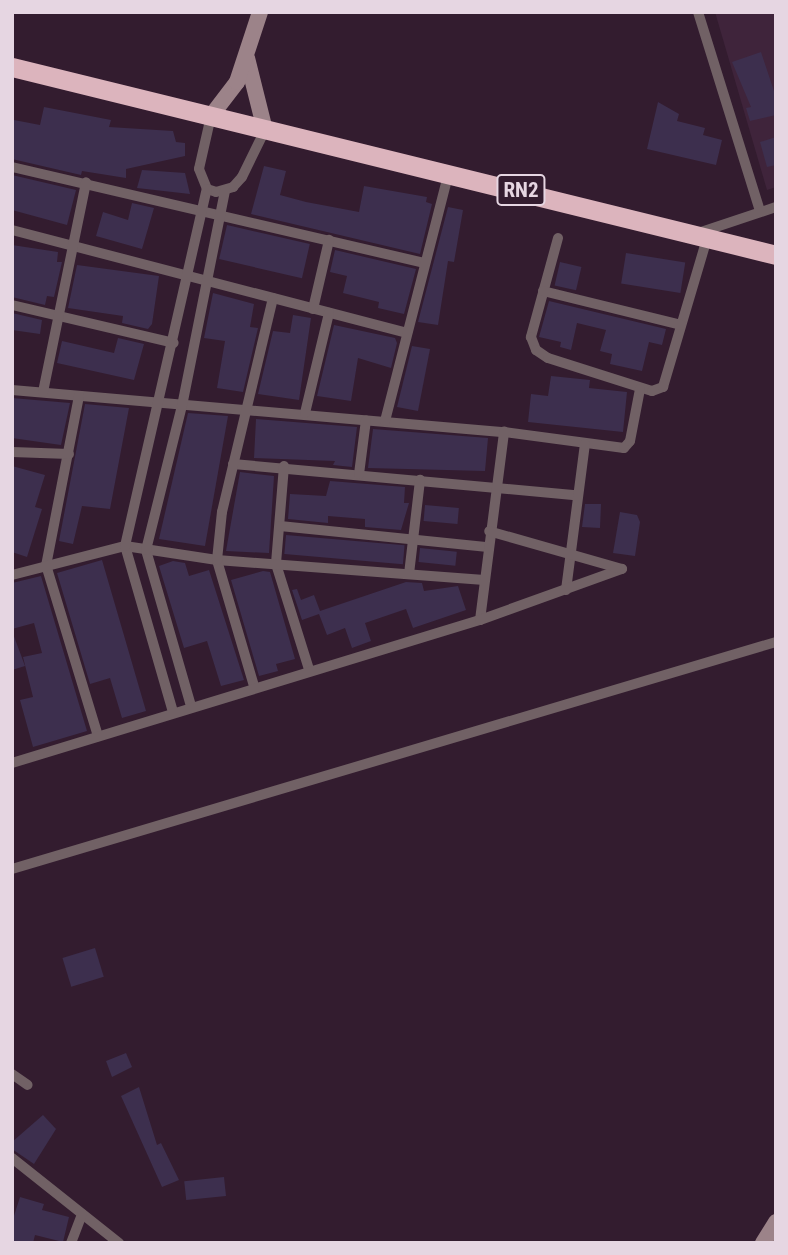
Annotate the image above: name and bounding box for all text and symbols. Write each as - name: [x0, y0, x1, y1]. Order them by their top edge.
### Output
- road number: RN2: [495, 172, 547, 208]

